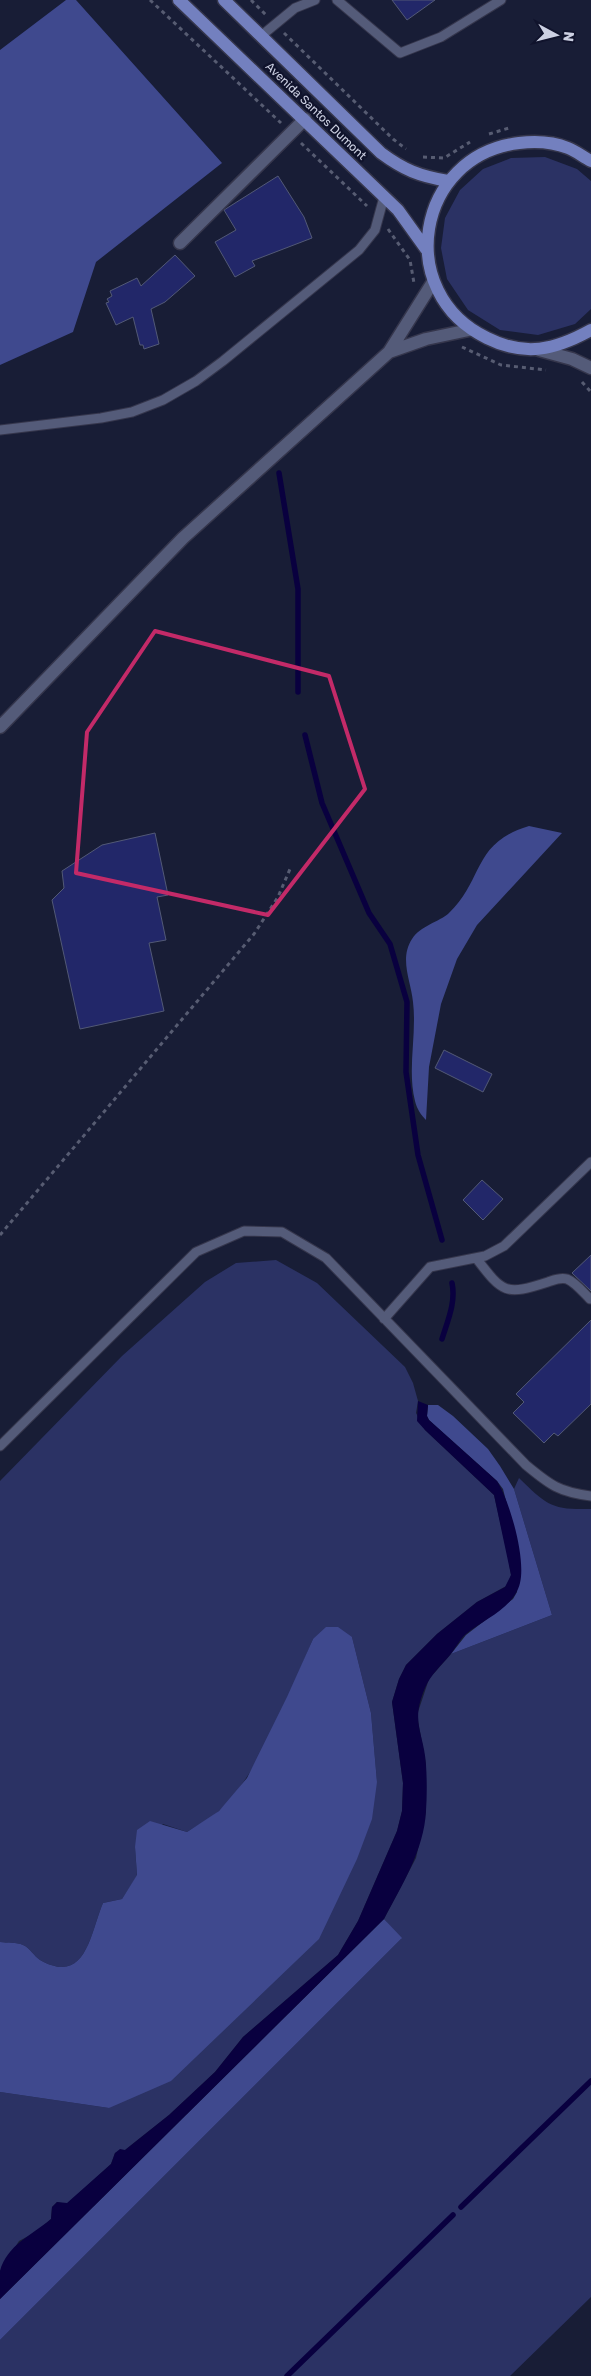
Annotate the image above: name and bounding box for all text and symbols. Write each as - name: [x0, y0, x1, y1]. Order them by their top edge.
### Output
- north arrow: [531, 10, 581, 60]
- text: N: [559, 30, 577, 43]
- street label: Avenida Santos Dumont: [263, 59, 369, 163]

